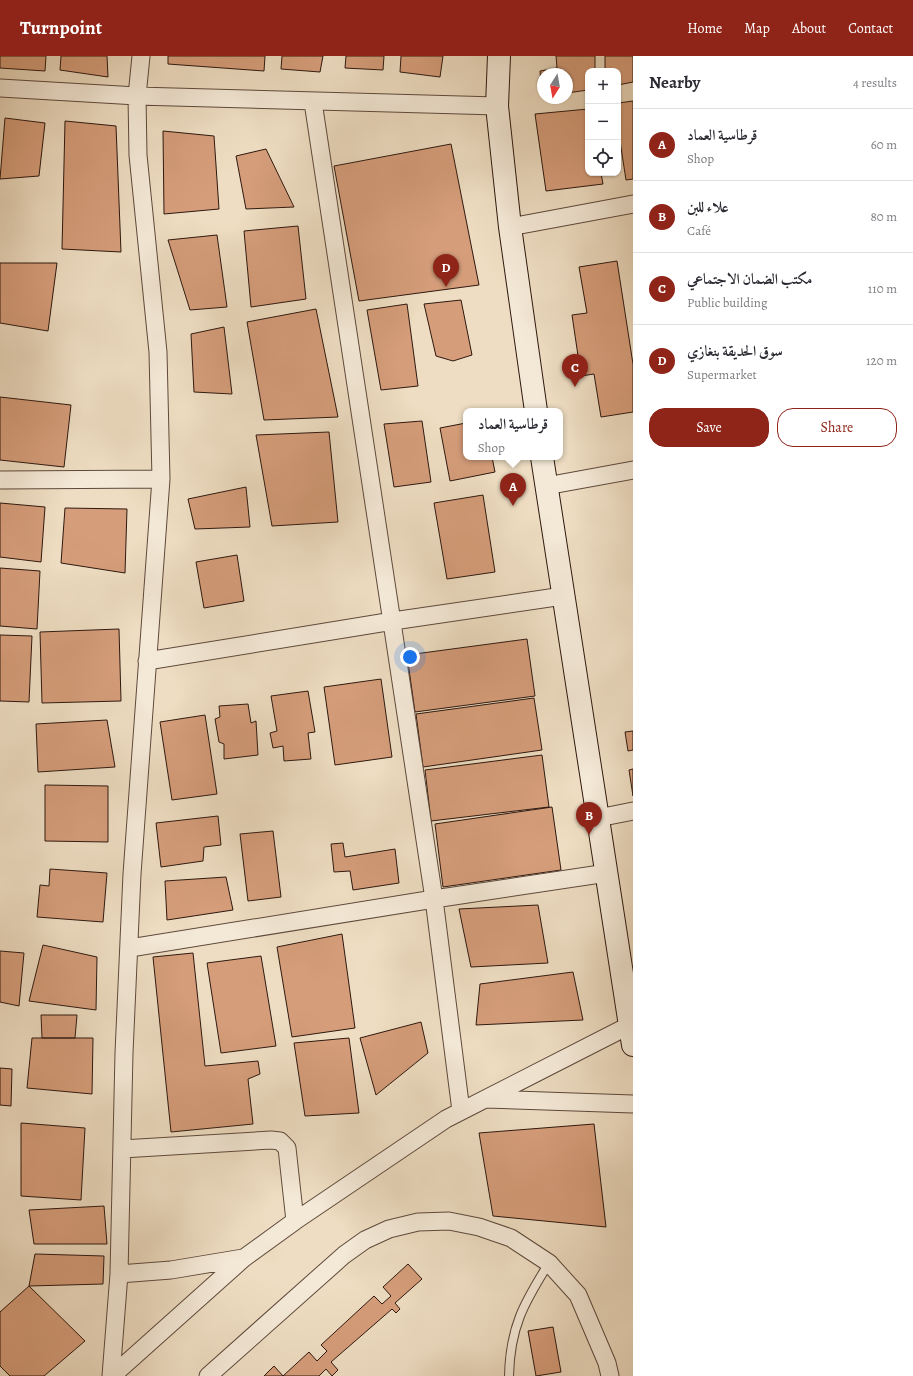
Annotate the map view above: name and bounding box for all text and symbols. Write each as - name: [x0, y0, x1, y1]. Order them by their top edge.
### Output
- text: Turnpoint: [20, 15, 102, 41]
- text: Home: [687, 19, 722, 38]
- text: Map: [744, 19, 770, 38]
- text: About: [792, 19, 826, 38]
- text: Contact: [848, 19, 893, 38]
- north arrow: [537, 68, 573, 104]
- map controls: [585, 68, 621, 176]
- button: +: [585, 68, 621, 104]
- text: Nearby: [649, 71, 700, 94]
- text: 4 results: [853, 74, 897, 91]
- button: −: [585, 104, 621, 140]
- text: قرطاسية العماد: [687, 125, 758, 145]
- text: A: [658, 136, 666, 153]
- text: 60 m: [871, 136, 897, 153]
- button: locate: [585, 140, 621, 176]
- text: Shop: [687, 150, 714, 167]
- text: علاء للبن: [687, 197, 729, 217]
- text: B: [658, 208, 666, 225]
- text: 80 m: [870, 208, 897, 225]
- text: Café: [687, 222, 711, 239]
- pin: D: [433, 254, 459, 287]
- text: مكتب الضمان الاجتماعي: [687, 269, 812, 289]
- text: C: [658, 280, 666, 297]
- text: 110 m: [868, 280, 897, 297]
- text: Public building: [687, 294, 767, 311]
- text: سوق الحديقة بنغازي: [687, 341, 783, 361]
- text: D: [657, 352, 667, 369]
- text: 120 m: [866, 352, 897, 369]
- pin: C: [562, 354, 588, 387]
- text: Supermarket: [687, 366, 757, 383]
- popup: [463, 408, 563, 460]
- button: Save: [649, 408, 769, 447]
- button: Share: [777, 408, 897, 447]
- text: قرطاسية العماد: [478, 414, 548, 434]
- text: Shop: [478, 439, 505, 456]
- pin: A: [500, 473, 526, 506]
- your location: [400, 647, 420, 667]
- pin: B: [576, 802, 602, 835]

